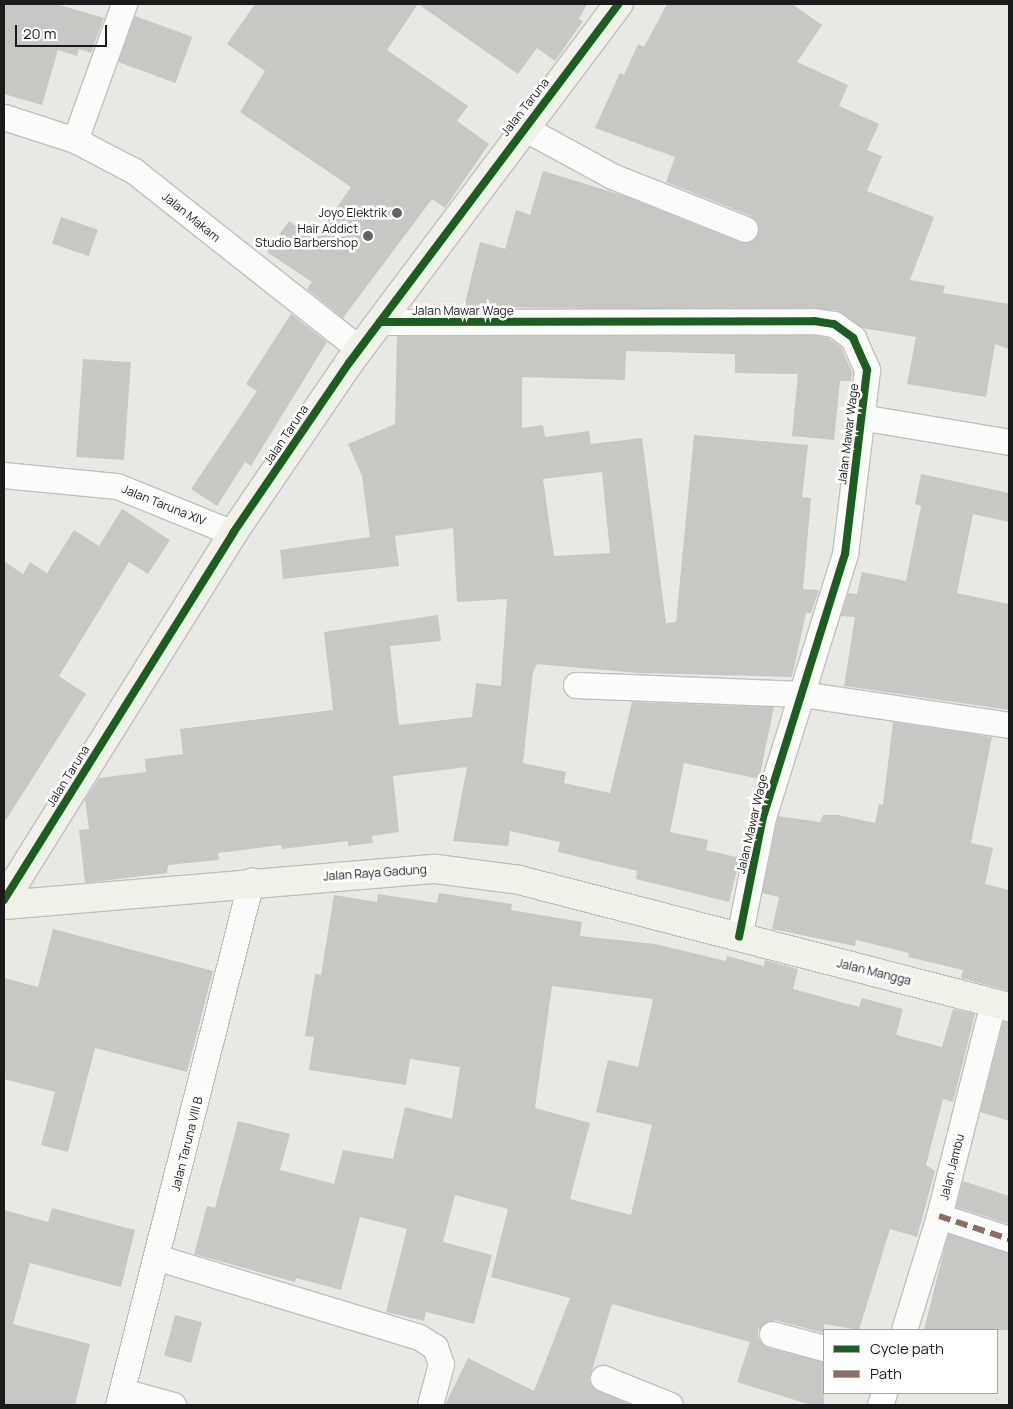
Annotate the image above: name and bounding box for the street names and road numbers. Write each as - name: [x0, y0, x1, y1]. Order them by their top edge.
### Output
- street label: Jalan Taruna: [498, 75, 552, 139]
- street label: Jalan Makam: [159, 189, 223, 245]
- street label: Jalan Mawar Wage: [412, 304, 514, 318]
- street label: Jalan Mawar Wage: [835, 383, 861, 485]
- street label: Jalan Taruna: [261, 402, 311, 468]
- street label: Jalan Taruna XIV: [120, 482, 208, 528]
- street label: Jalan Taruna: [43, 743, 93, 809]
- street label: Jalan Mawar Wage: [734, 773, 770, 875]
- street label: Jalan Raya Gadung: [323, 862, 427, 884]
- street label: Jalan Mangga: [835, 956, 913, 988]
- street label: Jalan Taruna VIII B: [168, 1095, 206, 1193]
- street label: Jalan Jambu: [937, 1132, 967, 1202]

